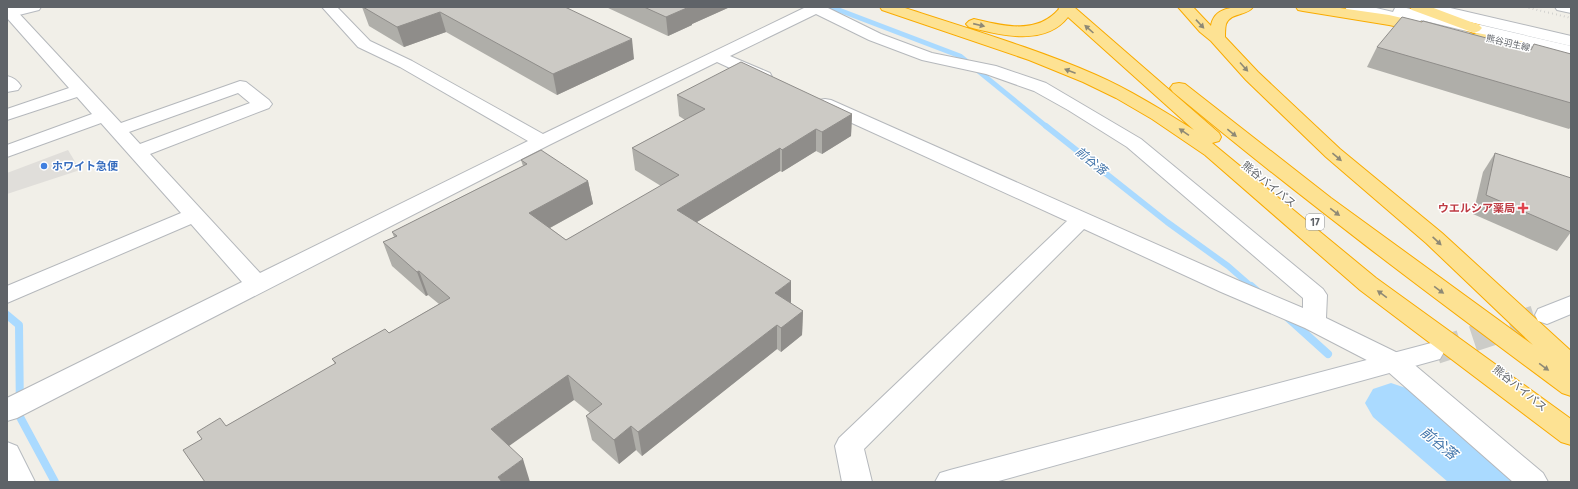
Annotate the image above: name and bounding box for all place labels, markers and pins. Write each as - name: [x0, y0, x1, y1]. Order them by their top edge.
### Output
- place label: ホワイト急便: [52, 160, 119, 173]
- marker: ホワイト急便: [39, 161, 49, 171]
- place label: ウエルシア薬局: [1438, 202, 1515, 215]
- marker: ウエルシア薬局: [1518, 203, 1528, 213]

